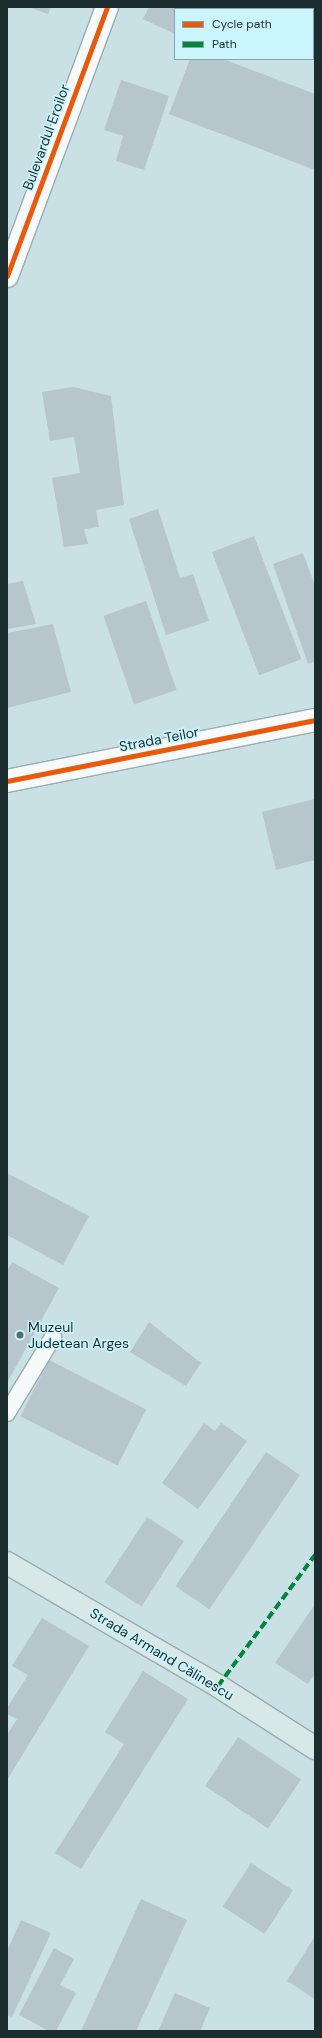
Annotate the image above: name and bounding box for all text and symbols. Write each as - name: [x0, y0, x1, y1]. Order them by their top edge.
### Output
- legend: [174, 8, 314, 60]
- text: Cycle path: [212, 16, 272, 32]
- text: Path: [212, 36, 237, 52]
- street label: Bulevardul Eroilor: [19, 82, 73, 192]
- street label: Strada Teilor: [118, 723, 200, 755]
- place label: Muzeul Judetean Arges: [28, 1319, 129, 1352]
- marker: Muzeul Judetean Arges: [15, 1330, 25, 1340]
- street label: Strada Armand Călinescu: [87, 1604, 237, 1704]

